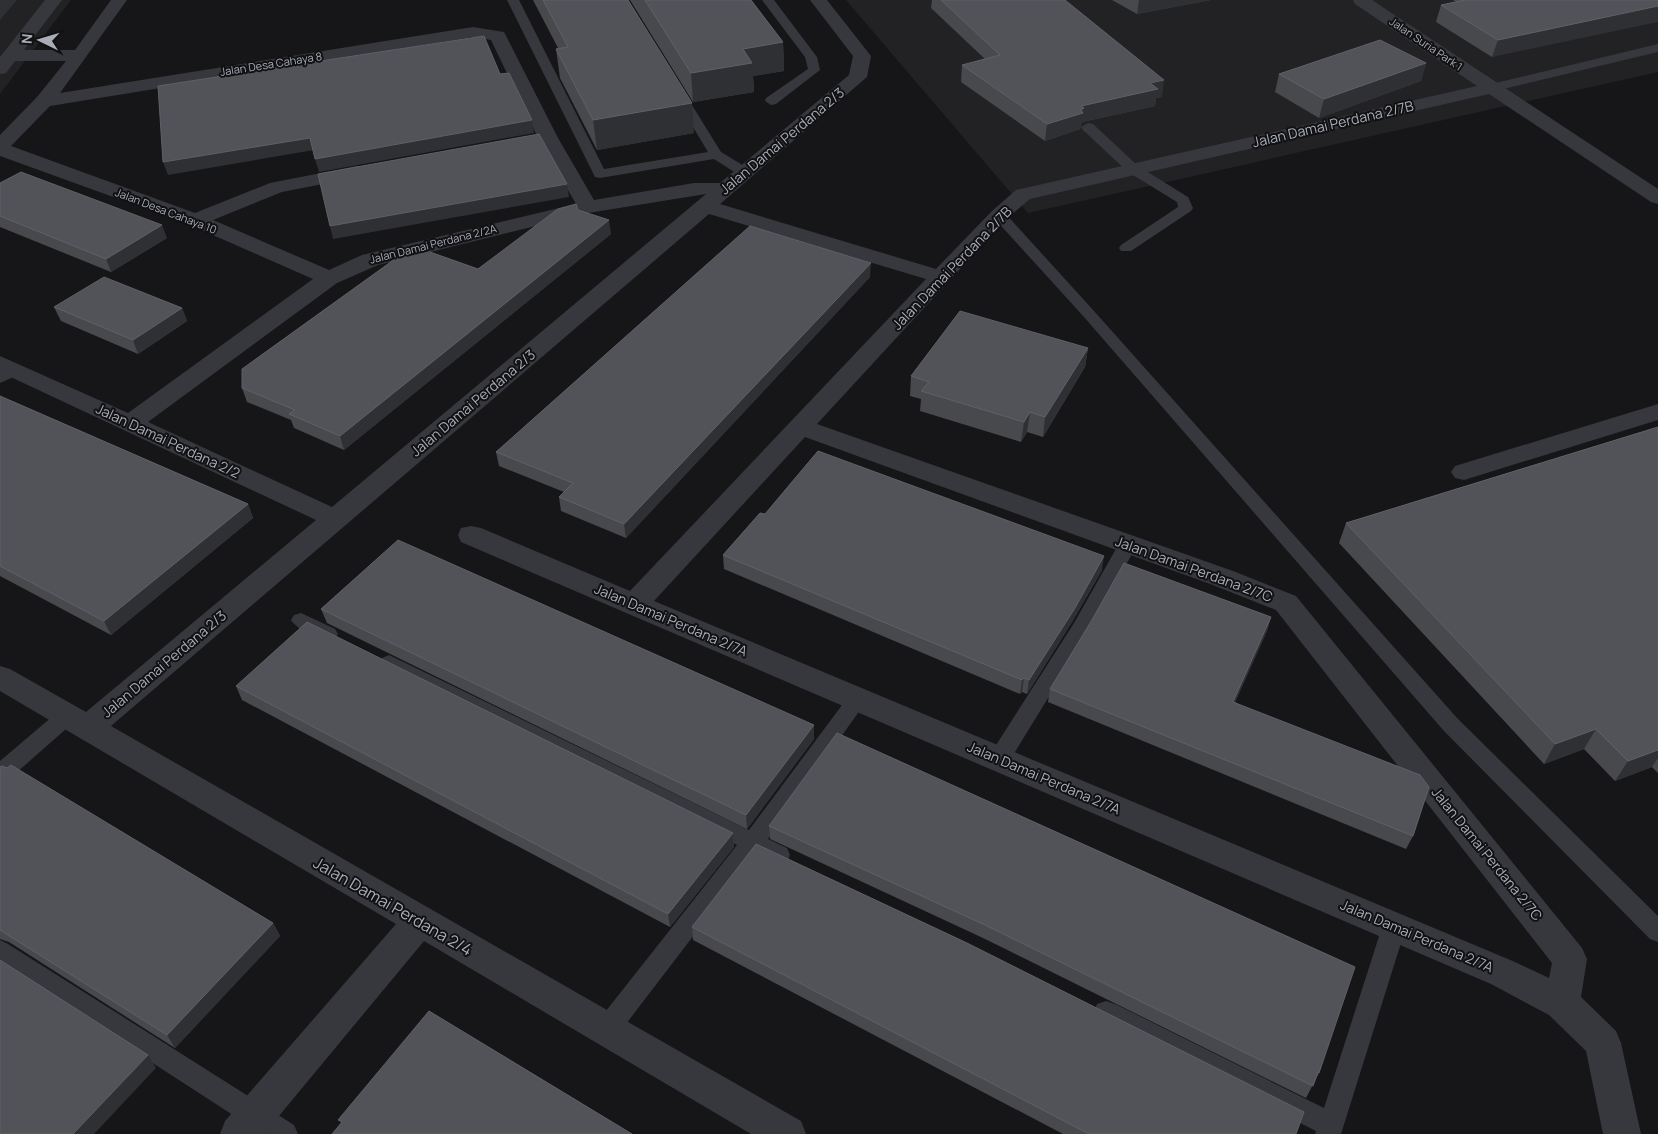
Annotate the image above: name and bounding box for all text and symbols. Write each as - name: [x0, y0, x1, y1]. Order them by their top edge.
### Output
- street label: Jalan Suria Park 1: [1387, 14, 1466, 74]
- north arrow: [15, 15, 65, 65]
- text: N: [17, 33, 36, 45]
- street label: Jalan Desa Cahaya 8: [219, 48, 323, 79]
- street label: Jalan Damai Perdana 2/3: [715, 83, 848, 198]
- street label: Jalan Damai Perdana 2/7B: [1250, 96, 1416, 151]
- street label: Jalan Desa Cahaya 10: [113, 184, 219, 237]
- street label: Jalan Damai Perdana 2/7B: [888, 201, 1016, 334]
- street label: Jalan Damai Perdana 2/2A: [368, 220, 498, 267]
- street label: Jalan Damai Perdana 2/3: [406, 345, 539, 460]
- street label: Jalan Damai Perdana 2/2: [93, 399, 243, 482]
- street label: Jalan Damai Perdana 2/7C: [1113, 531, 1276, 606]
- street label: Jalan Damai Perdana 2/7A: [592, 579, 751, 660]
- street label: Jalan Damai Perdana 2/3: [97, 606, 230, 721]
- street label: Jalan Damai Perdana 2/7A: [965, 737, 1124, 818]
- street label: Jalan Damai Perdana 2/7C: [1428, 783, 1547, 924]
- street label: Jalan Damai Perdana 2/4: [310, 851, 476, 961]
- street label: Jalan Damai Perdana 2/7A: [1338, 895, 1497, 976]

